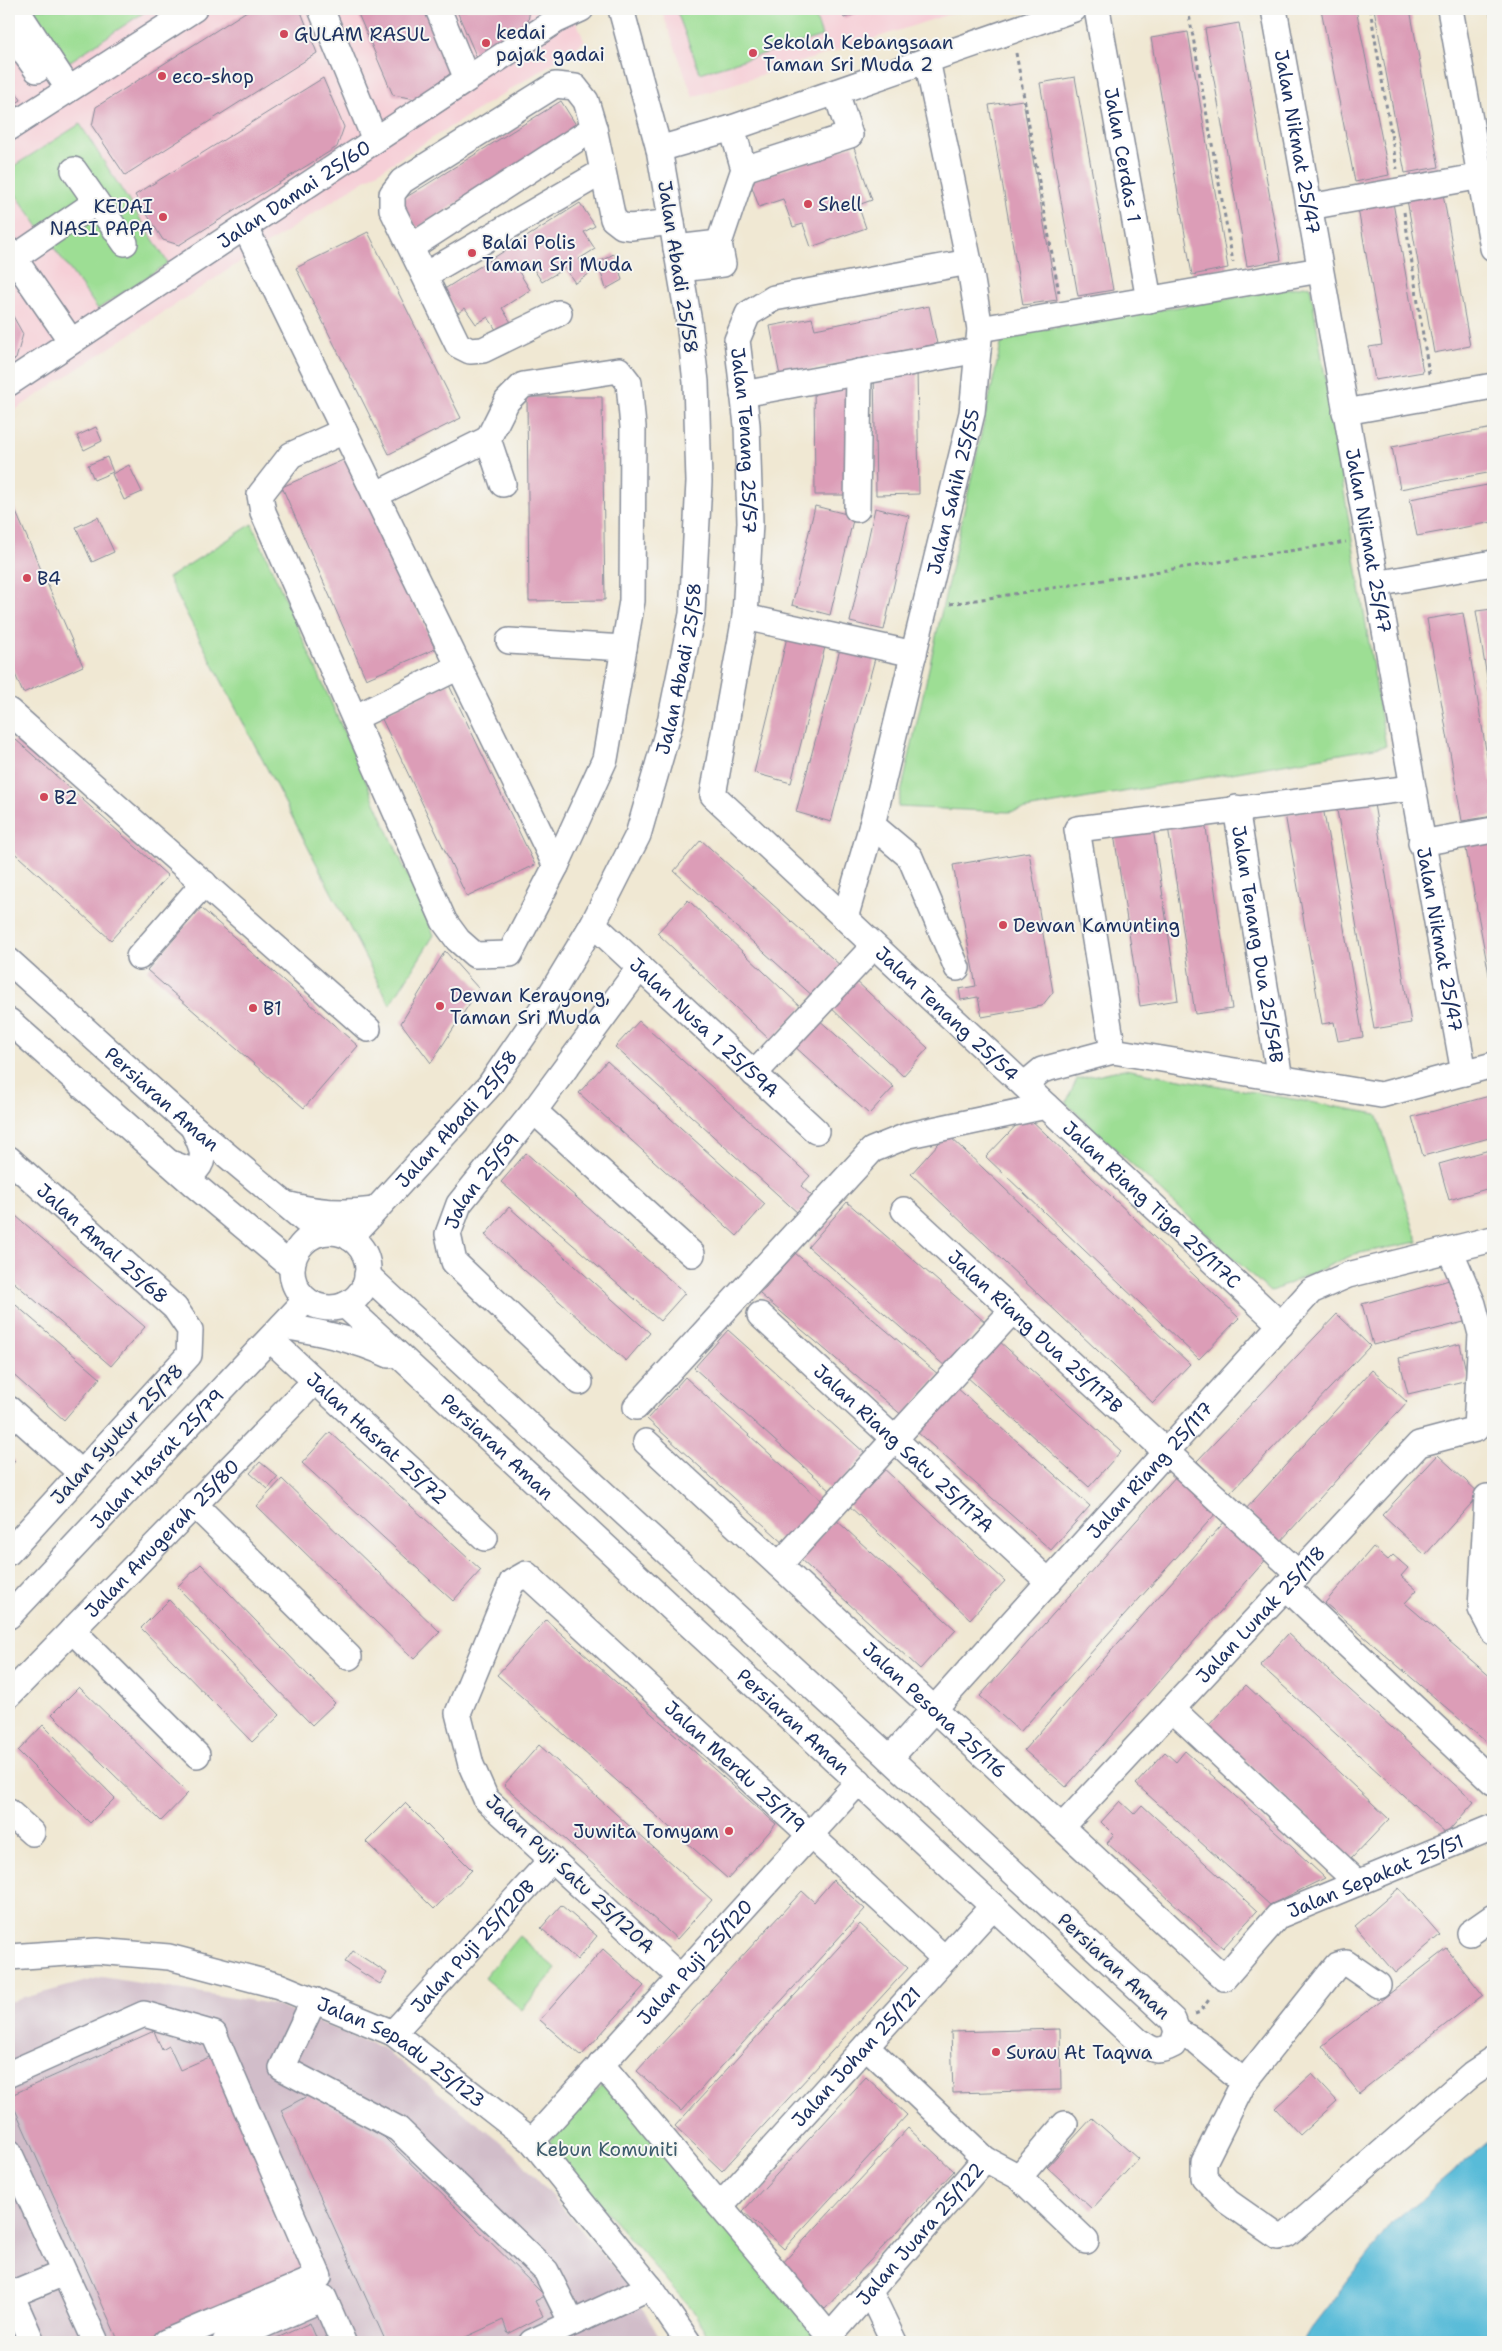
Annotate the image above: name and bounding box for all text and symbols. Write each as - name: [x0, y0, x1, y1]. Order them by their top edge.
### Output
- place label: kedai pajak gadai: [496, 20, 605, 67]
- place label: GULAM RASUL: [294, 22, 430, 47]
- marker: GULAM RASUL: [278, 28, 290, 40]
- place label: Sekolah Kebangsaan Taman Sri Muda 2: [763, 30, 953, 77]
- marker: kedai pajak gadai: [480, 37, 492, 49]
- marker: Sekolah Kebangsaan Taman Sri Muda 2: [747, 47, 759, 59]
- street label: Jalan Nikmat 25/47: [1269, 48, 1326, 236]
- place label: eco-shop: [172, 64, 254, 89]
- marker: eco-shop: [156, 70, 168, 82]
- street label: Jalan Cerdas 1: [1099, 85, 1147, 224]
- street label: Jalan Damai 25/60: [213, 134, 376, 254]
- street label: Jalan Abadi 25/58: [652, 179, 704, 355]
- place label: Shell: [818, 192, 862, 217]
- place label: KEDAI NASI PAPA: [49, 194, 153, 241]
- marker: Shell: [802, 198, 814, 210]
- marker: KEDAI NASI PAPA: [157, 211, 169, 223]
- place label: Balai Polis Taman Sri Muda: [482, 230, 633, 277]
- marker: Balai Polis Taman Sri Muda: [466, 247, 478, 259]
- street label: Jalan Tenang 25/57: [725, 346, 763, 534]
- street label: Jalan Sahih 25/55: [921, 406, 985, 577]
- street label: Jalan Nikmat 25/47: [1340, 446, 1398, 635]
- place label: B4: [37, 566, 61, 591]
- marker: B4: [21, 572, 33, 584]
- street label: Jalan Abadi 25/58: [649, 582, 706, 757]
- place label: B2: [54, 785, 78, 810]
- marker: B2: [38, 791, 50, 803]
- street label: Jalan Tenang Dua 25/54B: [1227, 824, 1290, 1065]
- street label: Jalan Nikmat 25/47: [1411, 845, 1469, 1034]
- place label: Dewan Kamunting: [1013, 913, 1180, 938]
- marker: Dewan Kamunting: [997, 919, 1009, 931]
- street label: Jalan Tenang 25/54: [870, 940, 1024, 1087]
- street label: Jalan Nusa 1 25/59A: [625, 952, 784, 1103]
- place label: Dewan Kerayong, Taman Sri Muda: [450, 983, 610, 1030]
- place label: B1: [263, 996, 282, 1021]
- marker: Dewan Kerayong, Taman Sri Muda: [434, 1000, 446, 1012]
- marker: B1: [247, 1002, 259, 1014]
- street label: Persiaran Aman: [100, 1041, 225, 1156]
- street label: Jalan Abadi 25/58: [390, 1045, 523, 1193]
- street label: Jalan Riang Tiga 25/117C: [1058, 1115, 1246, 1294]
- street label: Jalan 25/59: [438, 1127, 524, 1232]
- street label: Jalan Amal 25/68: [32, 1177, 174, 1309]
- street label: Jalan Riang Dua 25/117B: [943, 1244, 1129, 1418]
- street label: Jalan Syukur 25/78: [45, 1358, 189, 1510]
- street label: Jalan Riang Satu 25/117A: [808, 1358, 1000, 1538]
- street label: Jalan Hasrat 25/72: [301, 1367, 453, 1510]
- street label: Jalan Hasrat 25/79: [85, 1383, 229, 1534]
- street label: Persiaran Aman: [436, 1388, 559, 1505]
- street label: Jalan Riang 25/117: [1081, 1396, 1218, 1544]
- street label: Jalan Anugerah 25/80: [79, 1454, 245, 1623]
- street label: Jalan Lunak 25/118: [1190, 1540, 1331, 1688]
- street label: Jalan Pesona 25/116: [857, 1637, 1013, 1783]
- street label: Persiaran Aman: [732, 1663, 855, 1780]
- street label: Jalan Merdu 25/119: [659, 1695, 811, 1837]
- street label: Jalan Puji Satu 25/120A: [480, 1789, 660, 1959]
- place label: Juwita Tomyam: [573, 1819, 719, 1844]
- marker: Juwita Tomyam: [723, 1825, 735, 1837]
- street label: Jalan Sepakat 25/51: [1283, 1828, 1468, 1923]
- street label: Jalan Puji 25/120B: [405, 1874, 540, 2018]
- street label: Jalan Puji 25/120: [631, 1894, 758, 2030]
- street label: Persiaran Aman: [1052, 1907, 1176, 2025]
- street label: Jalan Johan 25/121: [786, 1981, 926, 2132]
- street label: Jalan Sepadu 25/123: [313, 1991, 491, 2113]
- place label: Surau At Taqwa: [1006, 2040, 1153, 2065]
- marker: Surau At Taqwa: [990, 2046, 1002, 2058]
- park label: Kebun Komuniti: [536, 2137, 678, 2162]
- street label: Jalan Juara 25/122: [851, 2157, 989, 2310]

